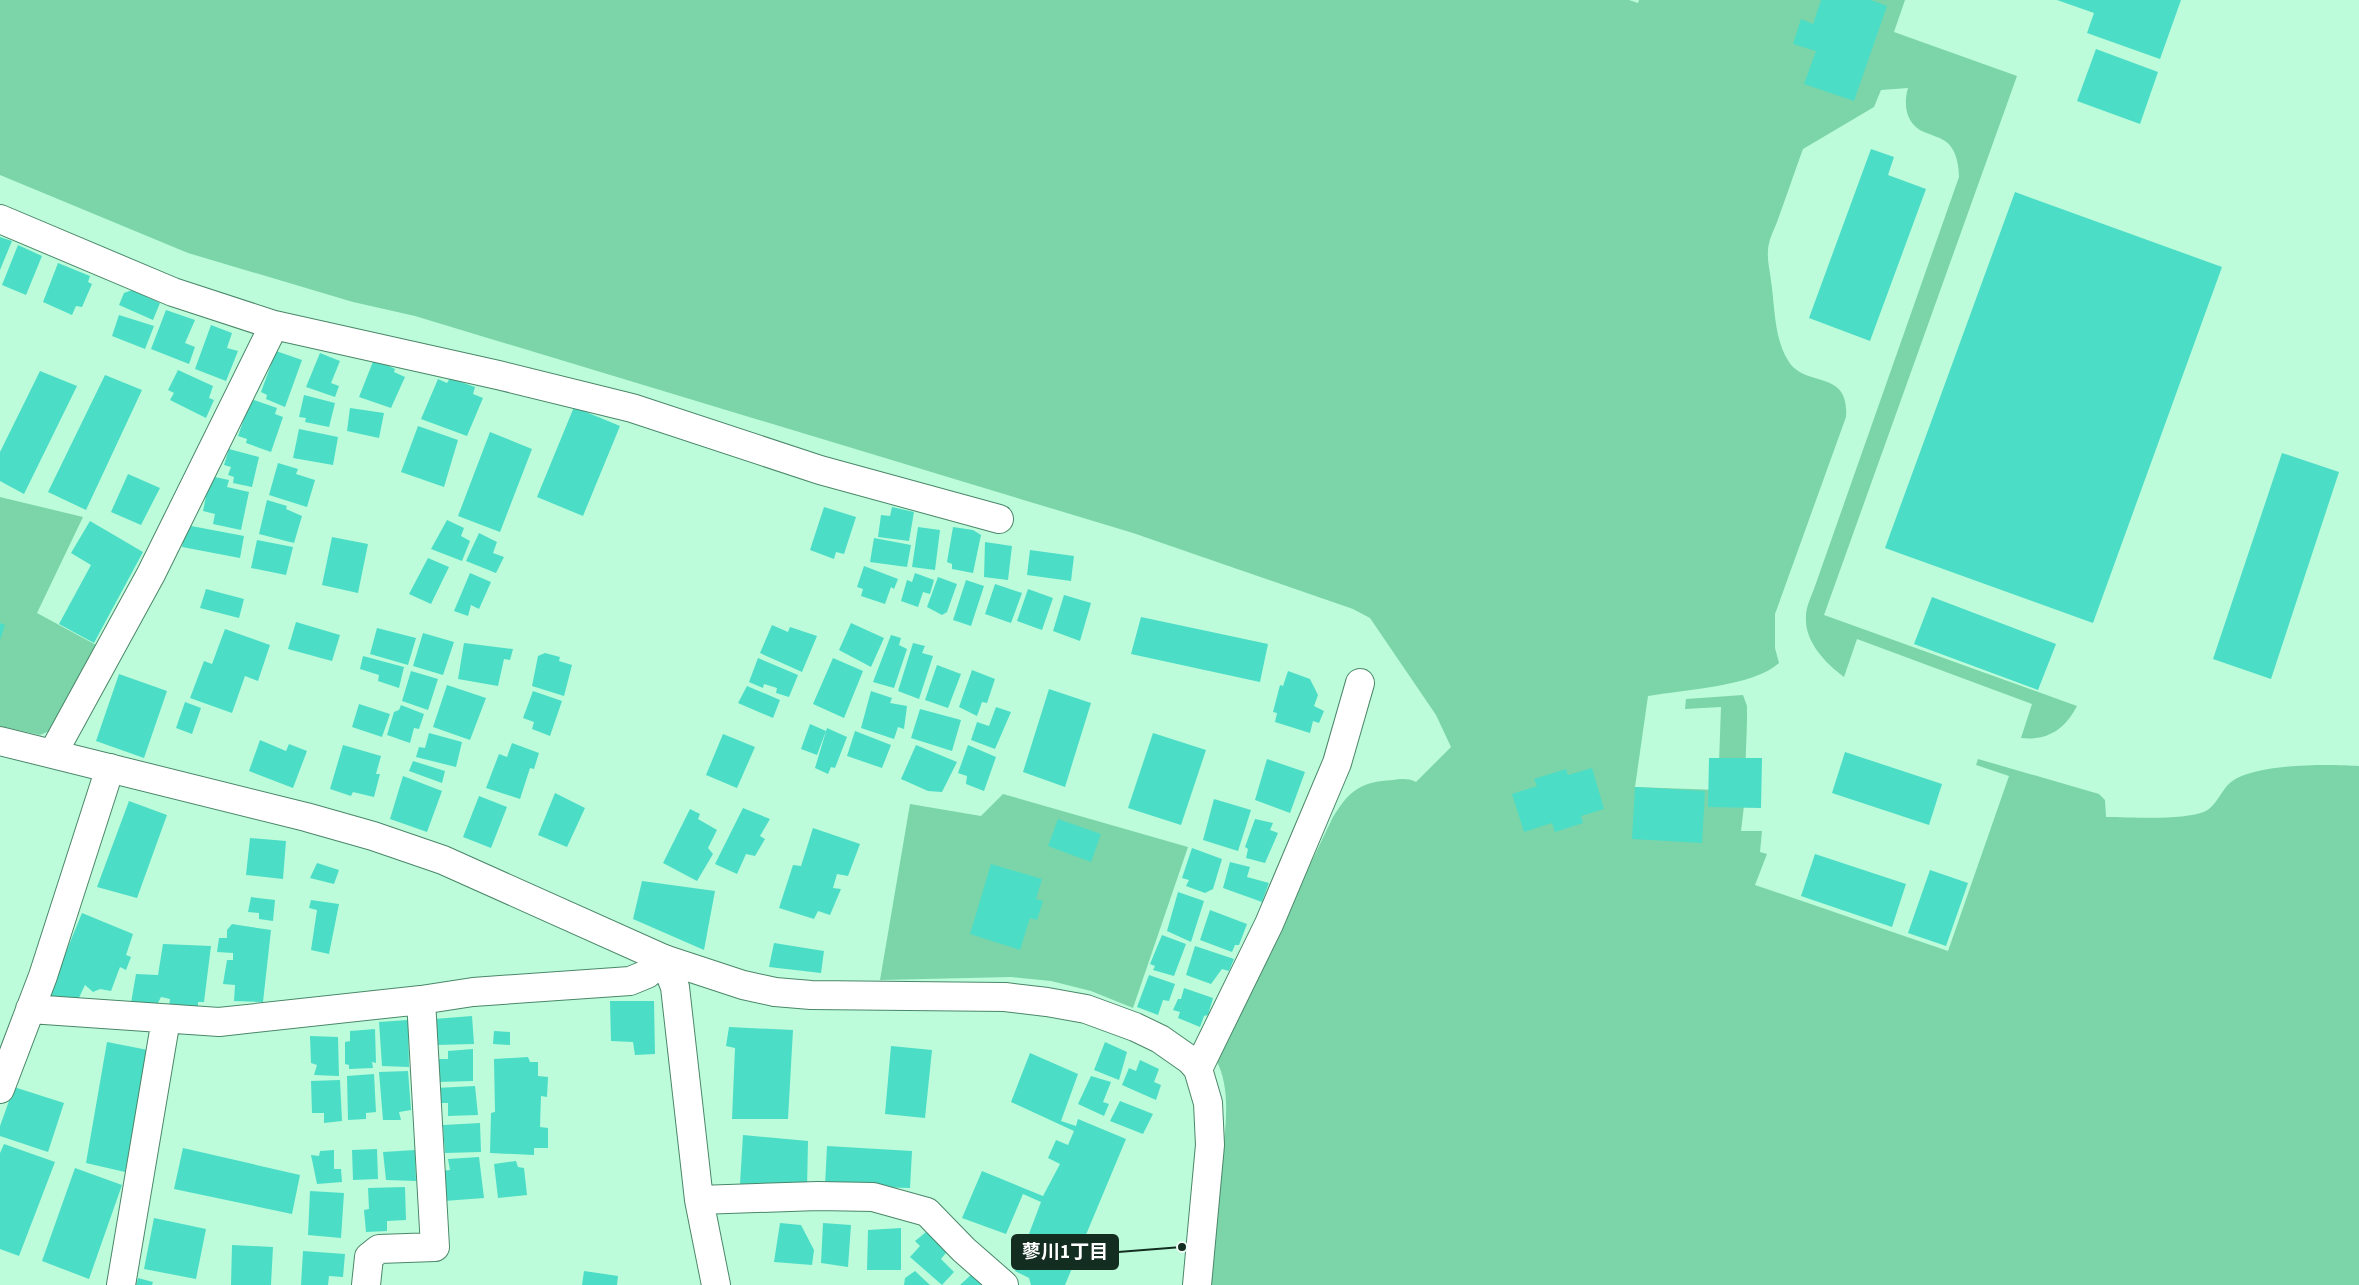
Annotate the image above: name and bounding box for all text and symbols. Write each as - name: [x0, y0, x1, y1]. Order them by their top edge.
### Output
- callout: 蓼川1丁目: [1012, 1235, 1118, 1269]
- text: 蓼川1丁目: [1022, 1239, 1108, 1266]

